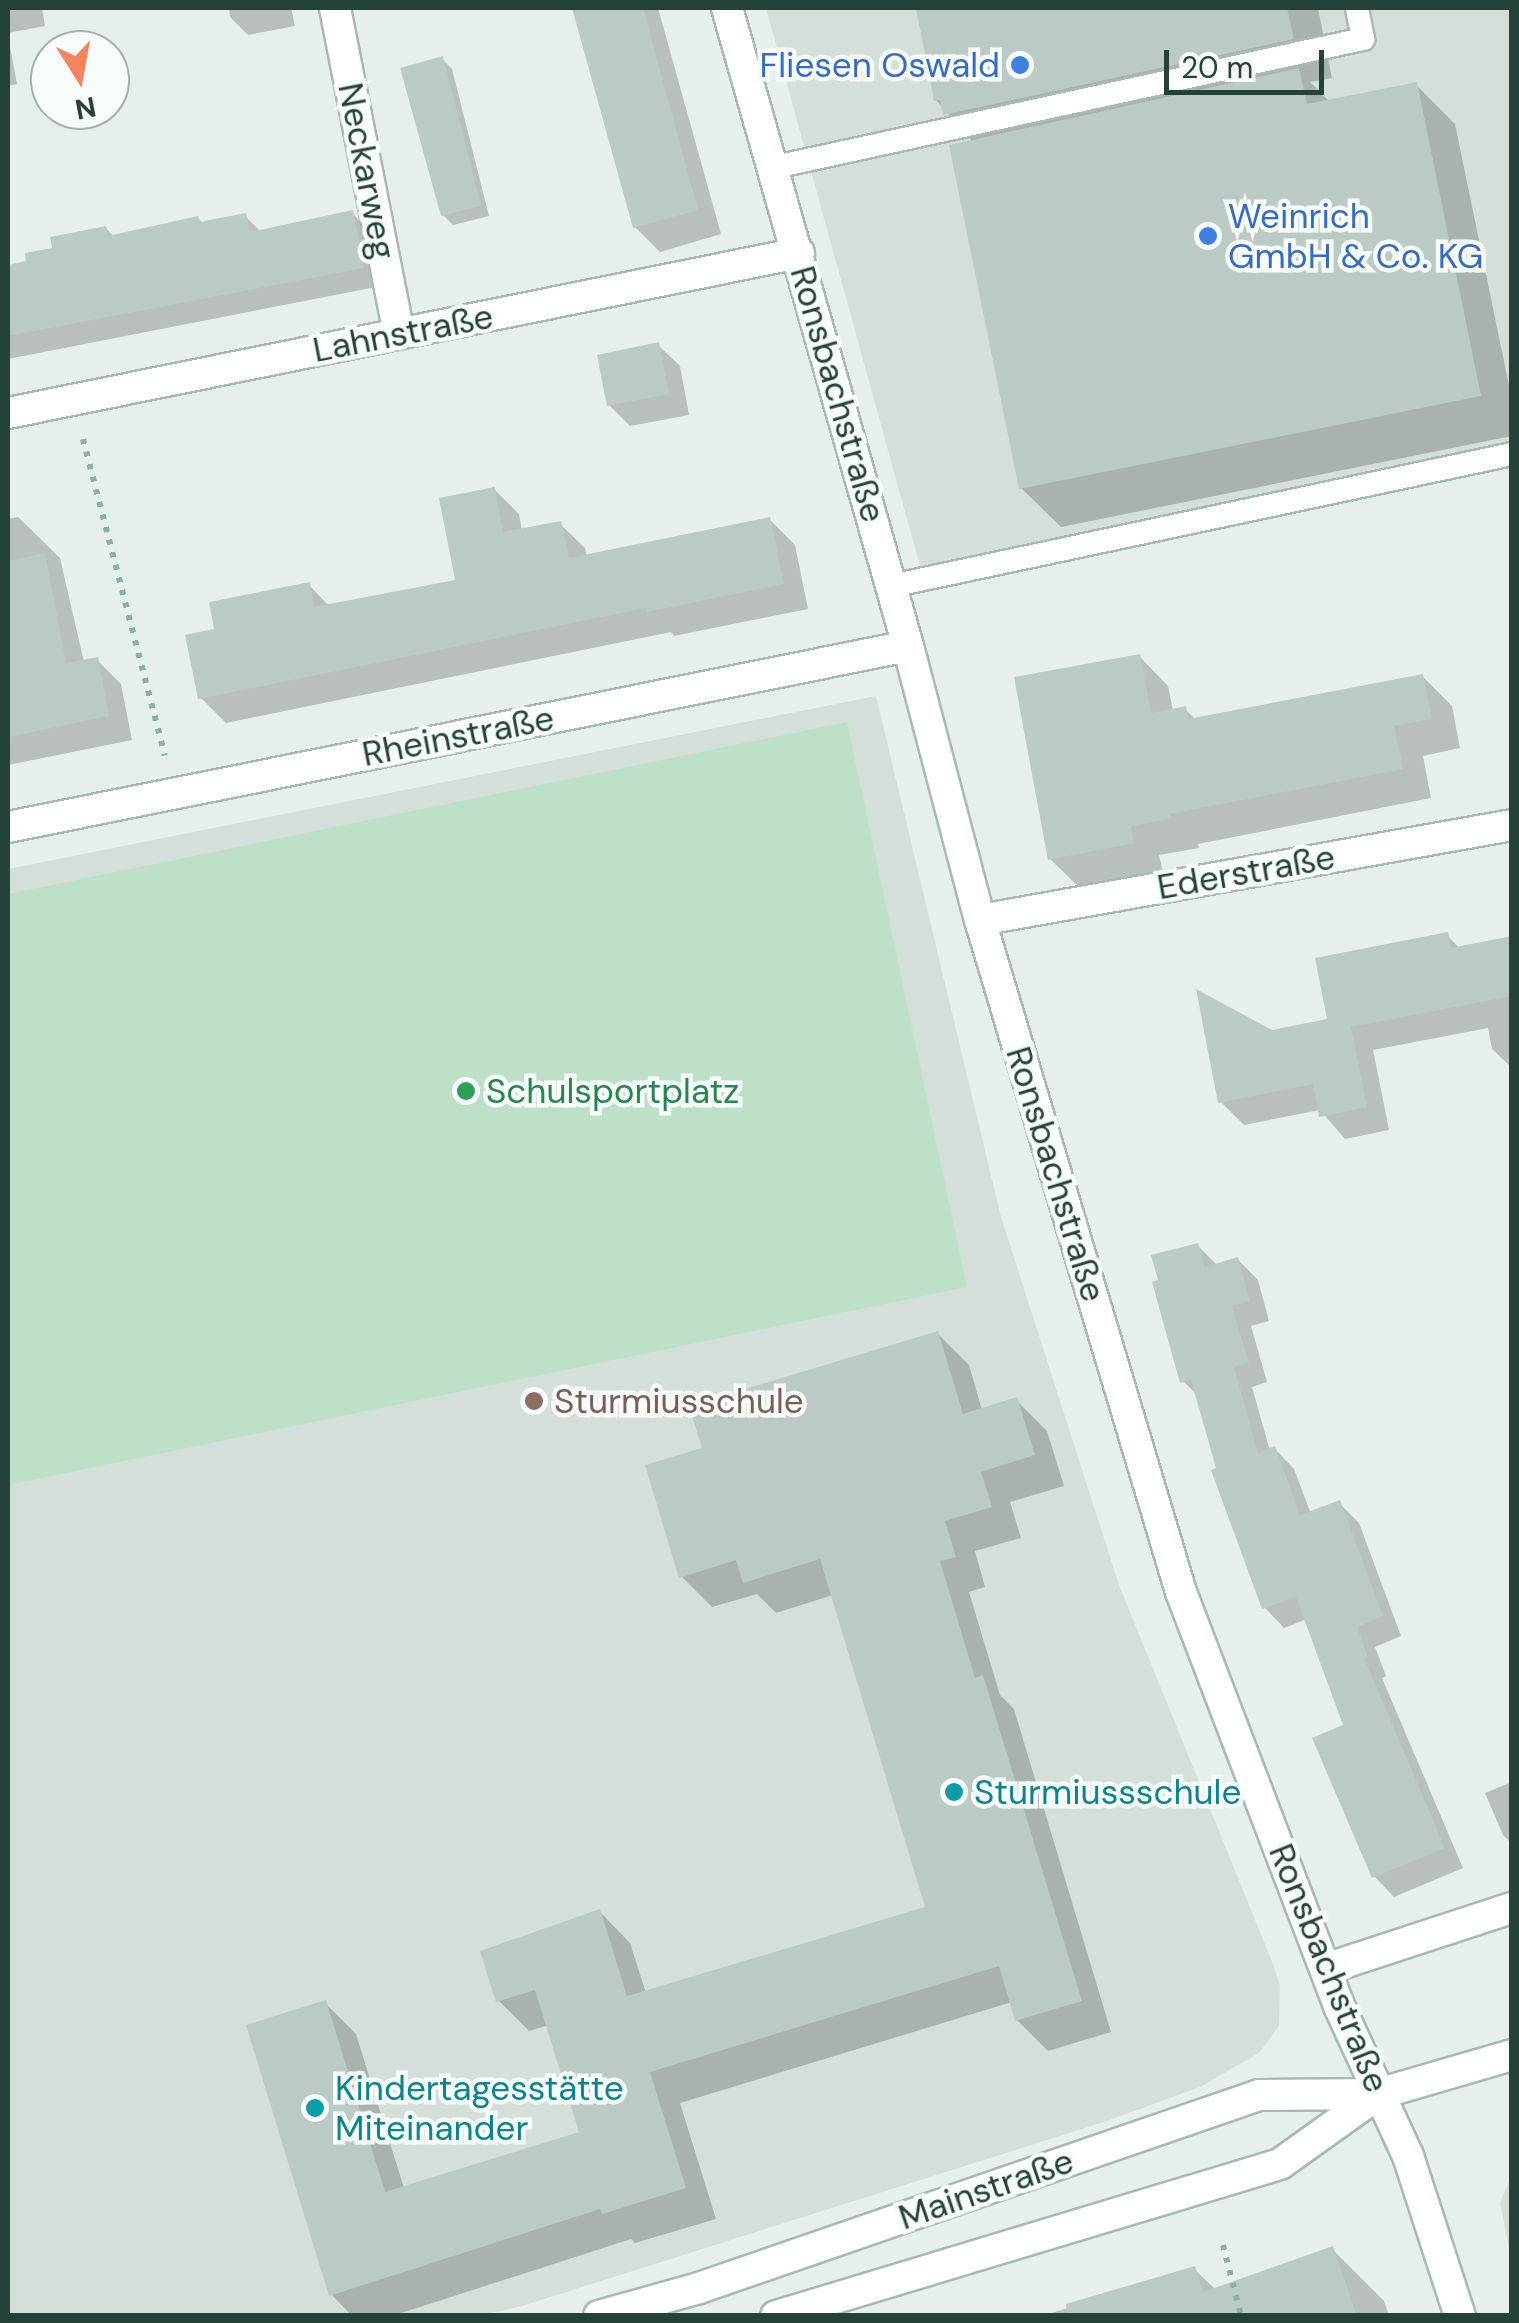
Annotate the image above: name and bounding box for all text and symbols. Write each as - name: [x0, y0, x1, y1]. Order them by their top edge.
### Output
- north arrow: [30, 30, 130, 130]
- scale bar: [1169, 30, 1329, 92]
- place label: Fliesen Oswald: [759, 44, 1000, 86]
- text: 20 m: [1181, 48, 1253, 87]
- marker: Fliesen Oswald: [1009, 54, 1031, 76]
- street label: Neckarweg: [329, 79, 405, 263]
- text: N: [72, 88, 99, 128]
- place label: Weinrich GmbH & Co. KG: [1228, 195, 1483, 277]
- marker: Weinrich GmbH & Co. KG: [1197, 225, 1219, 247]
- street label: Ronsbachstraße: [781, 261, 895, 527]
- street label: Lahnstraße: [309, 295, 497, 371]
- street label: Rheinstraße: [359, 697, 557, 775]
- street label: Ederstraße: [1154, 836, 1338, 908]
- street label: Ronsbachstraße: [997, 1041, 1115, 1307]
- place label: Schulsportplatz: [486, 1070, 739, 1112]
- marker: Schulsportplatz: [455, 1080, 477, 1102]
- place label: Sturmiusschule: [554, 1380, 804, 1422]
- marker: Sturmiusschule: [523, 1390, 545, 1412]
- place label: Sturmiussschule: [974, 1771, 1241, 1813]
- marker: Sturmiussschule: [943, 1781, 965, 1803]
- street label: Ronsbachstraße: [1260, 1838, 1398, 2098]
- place label: Kindertagesstätte Miteinander: [335, 2067, 624, 2149]
- marker: Kindertagesstätte Miteinander: [304, 2097, 326, 2119]
- street label: Mainstraße: [893, 2140, 1079, 2238]

